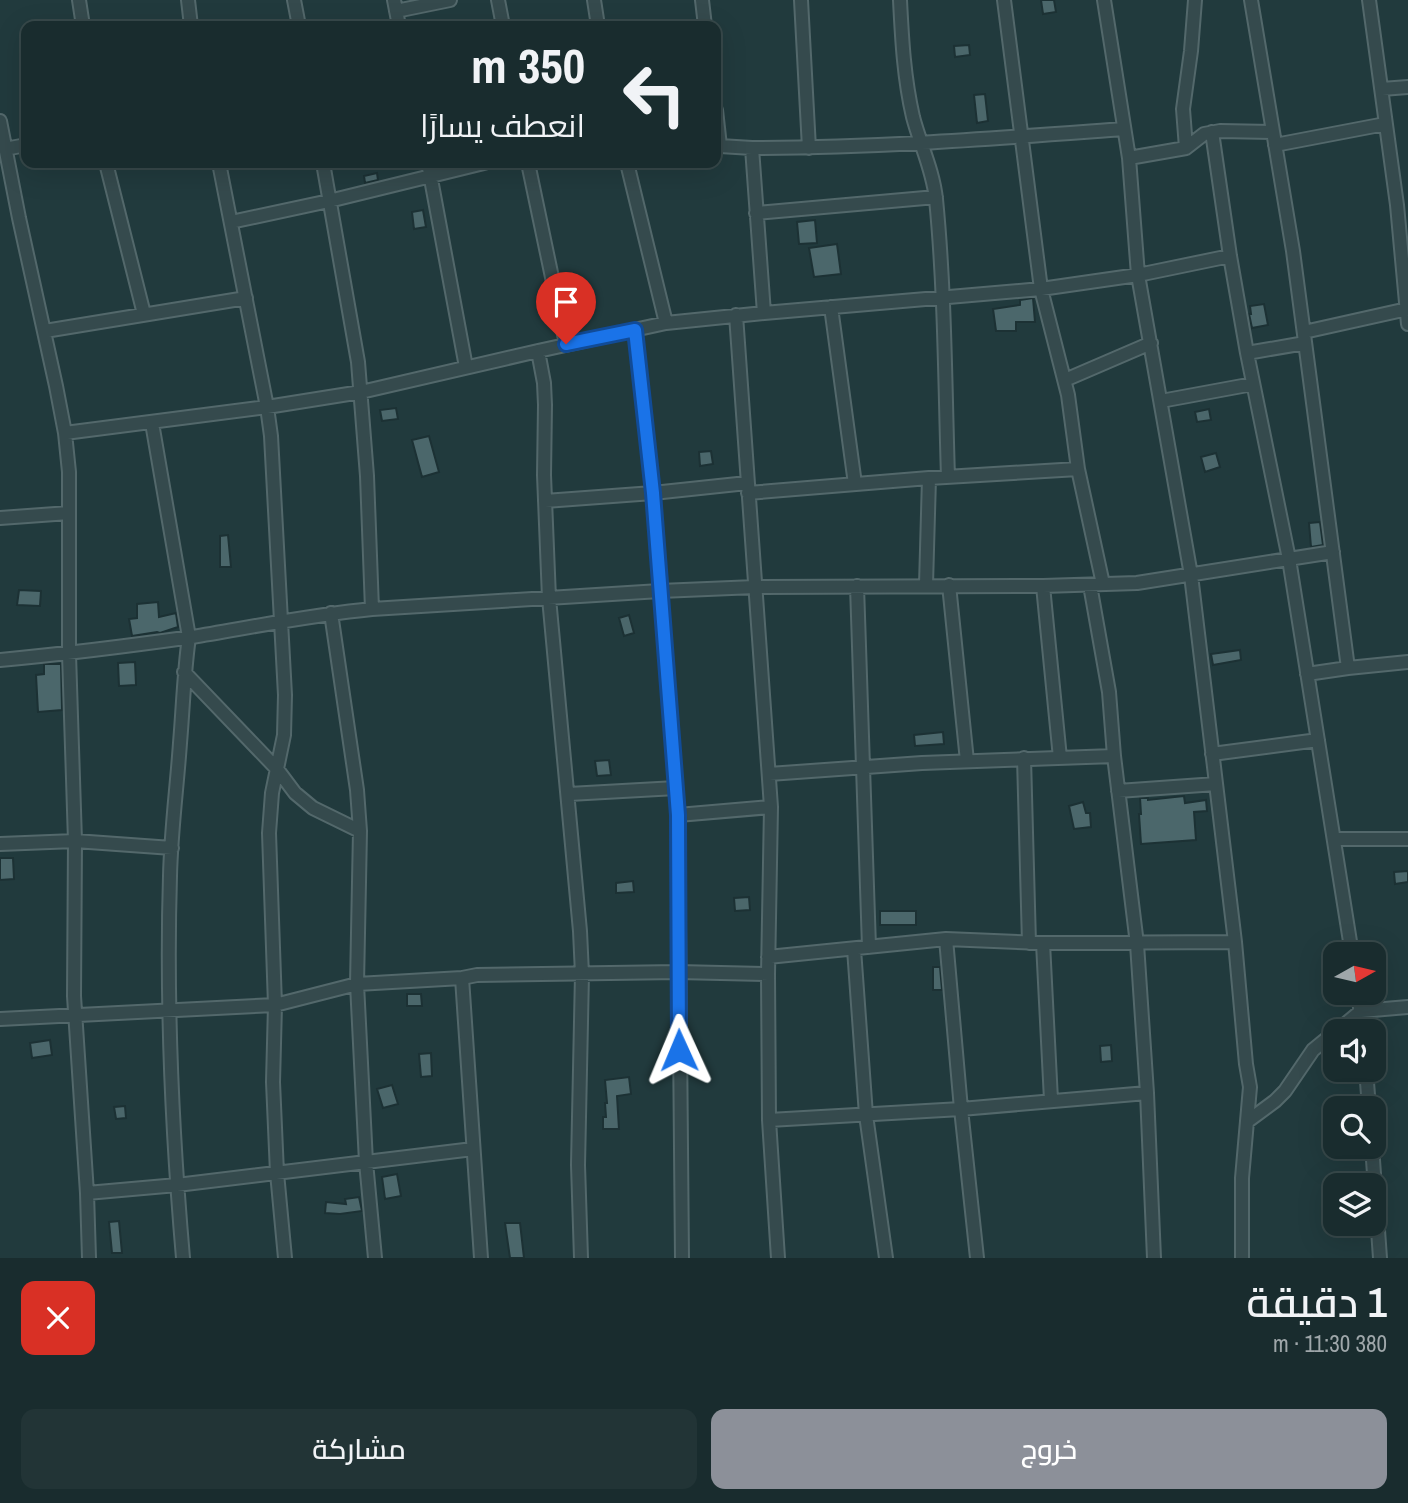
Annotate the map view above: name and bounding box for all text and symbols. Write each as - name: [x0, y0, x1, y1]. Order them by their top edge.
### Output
- text: 350 m: [471, 32, 585, 98]
- icon: left: [609, 49, 700, 140]
- text: انعطف يسارًا: [420, 104, 585, 147]
- pin: [536, 272, 596, 344]
- icon: arrive: [547, 283, 585, 321]
- north arrow: [1323, 942, 1386, 1004]
- map controls: [1323, 942, 1386, 1236]
- position arrow: [642, 1013, 716, 1087]
- button: sound: [1323, 1019, 1386, 1082]
- button: search: [1323, 1096, 1386, 1159]
- button: layers: [1323, 1173, 1386, 1236]
- text: 1 دقيقة: [1246, 1274, 1387, 1330]
- button: close: [21, 1281, 95, 1355]
- text: 380 m · 11:30: [1273, 1328, 1387, 1359]
- button: مشاركة: [21, 1409, 697, 1489]
- button: خروج: [711, 1409, 1387, 1489]

